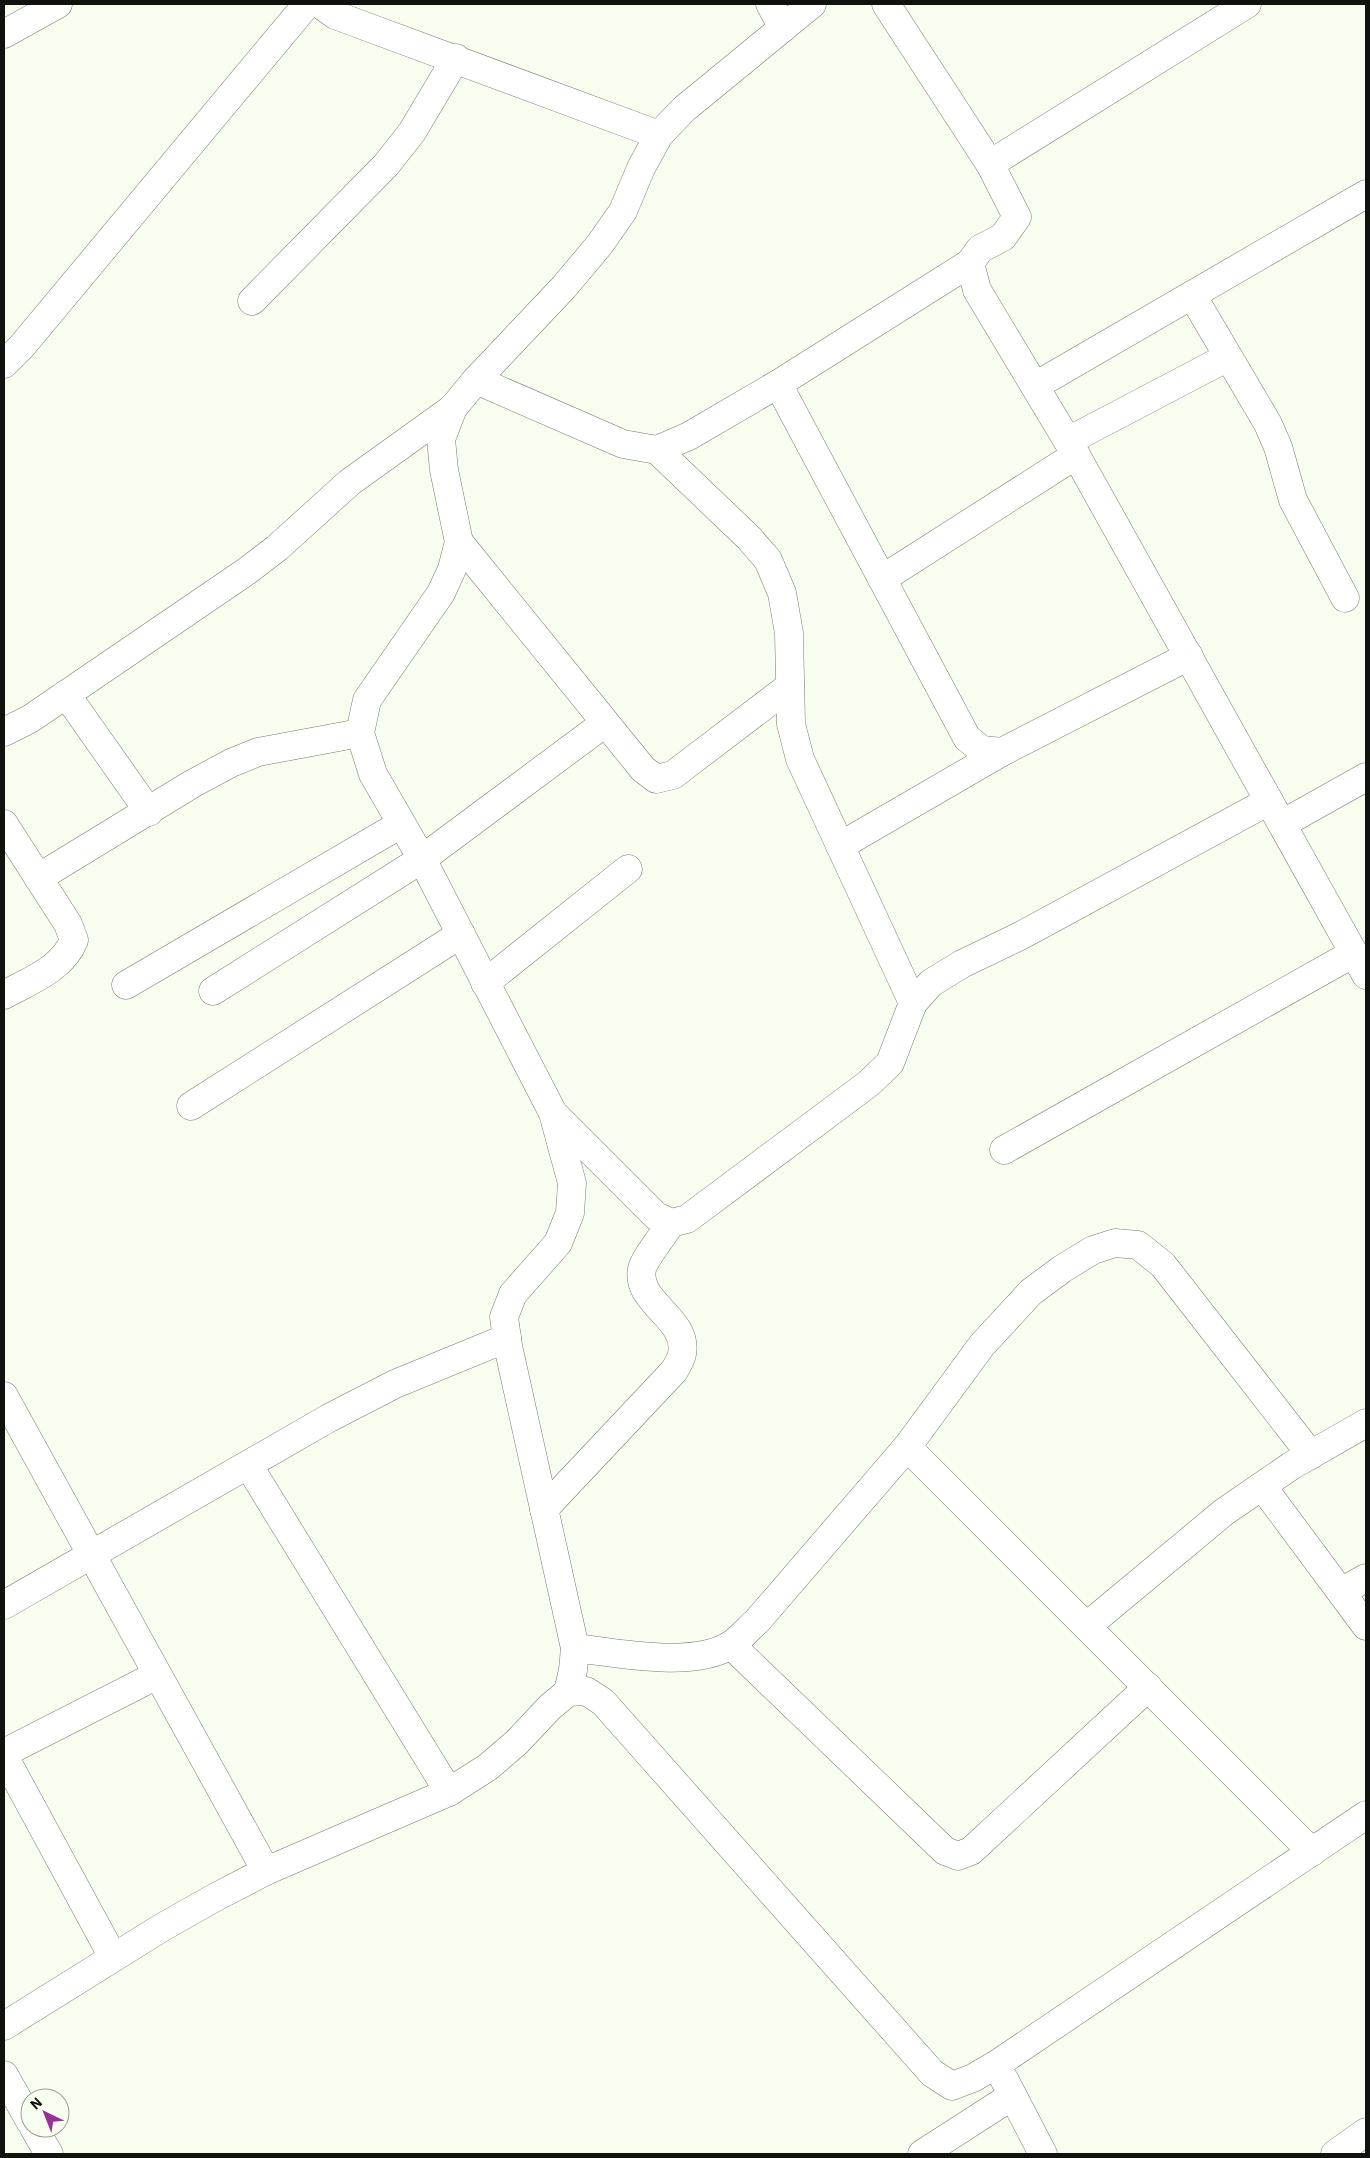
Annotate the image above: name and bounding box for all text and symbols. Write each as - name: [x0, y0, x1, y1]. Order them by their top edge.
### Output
- north arrow: [20, 2088, 70, 2138]
- text: N: [26, 2093, 46, 2114]

